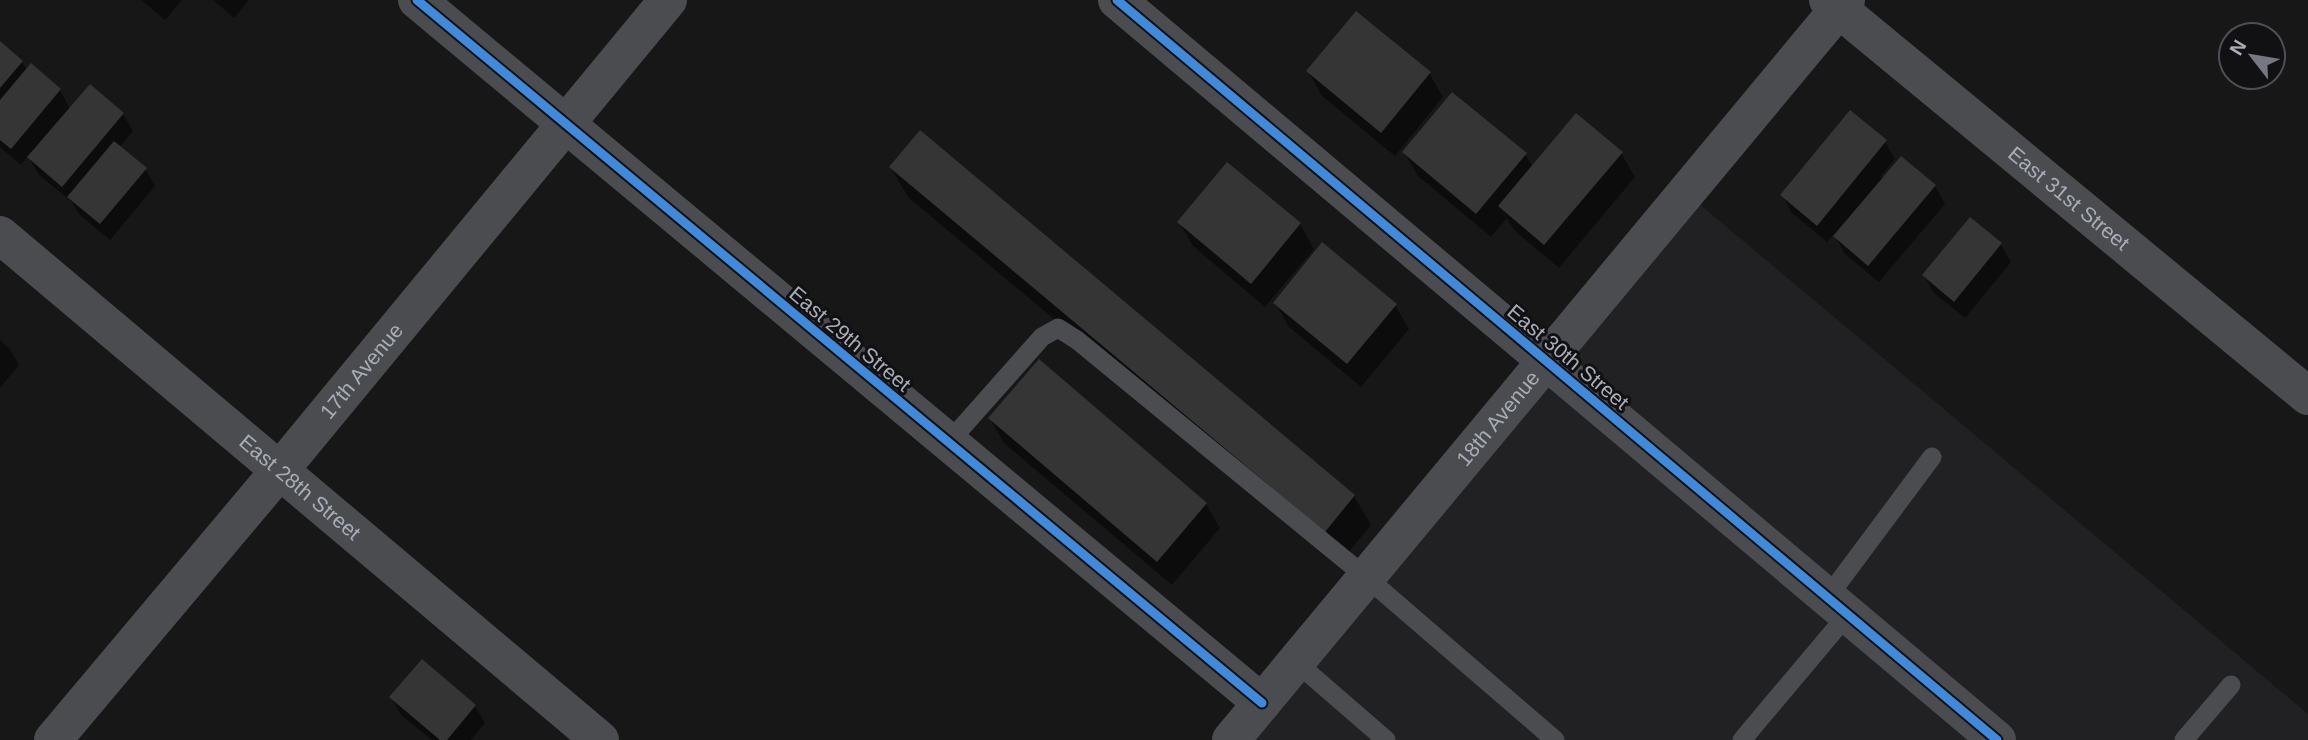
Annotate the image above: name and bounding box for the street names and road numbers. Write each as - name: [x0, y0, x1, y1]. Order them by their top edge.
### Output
- street label: East 31st Street: [2004, 142, 2134, 255]
- street label: East 29th Street: [785, 281, 916, 396]
- street label: East 30th Street: [1503, 299, 1634, 414]
- street label: 17th Avenue: [315, 319, 407, 423]
- street label: 18th Avenue: [1452, 366, 1544, 470]
- street label: East 28th Street: [235, 430, 365, 544]

